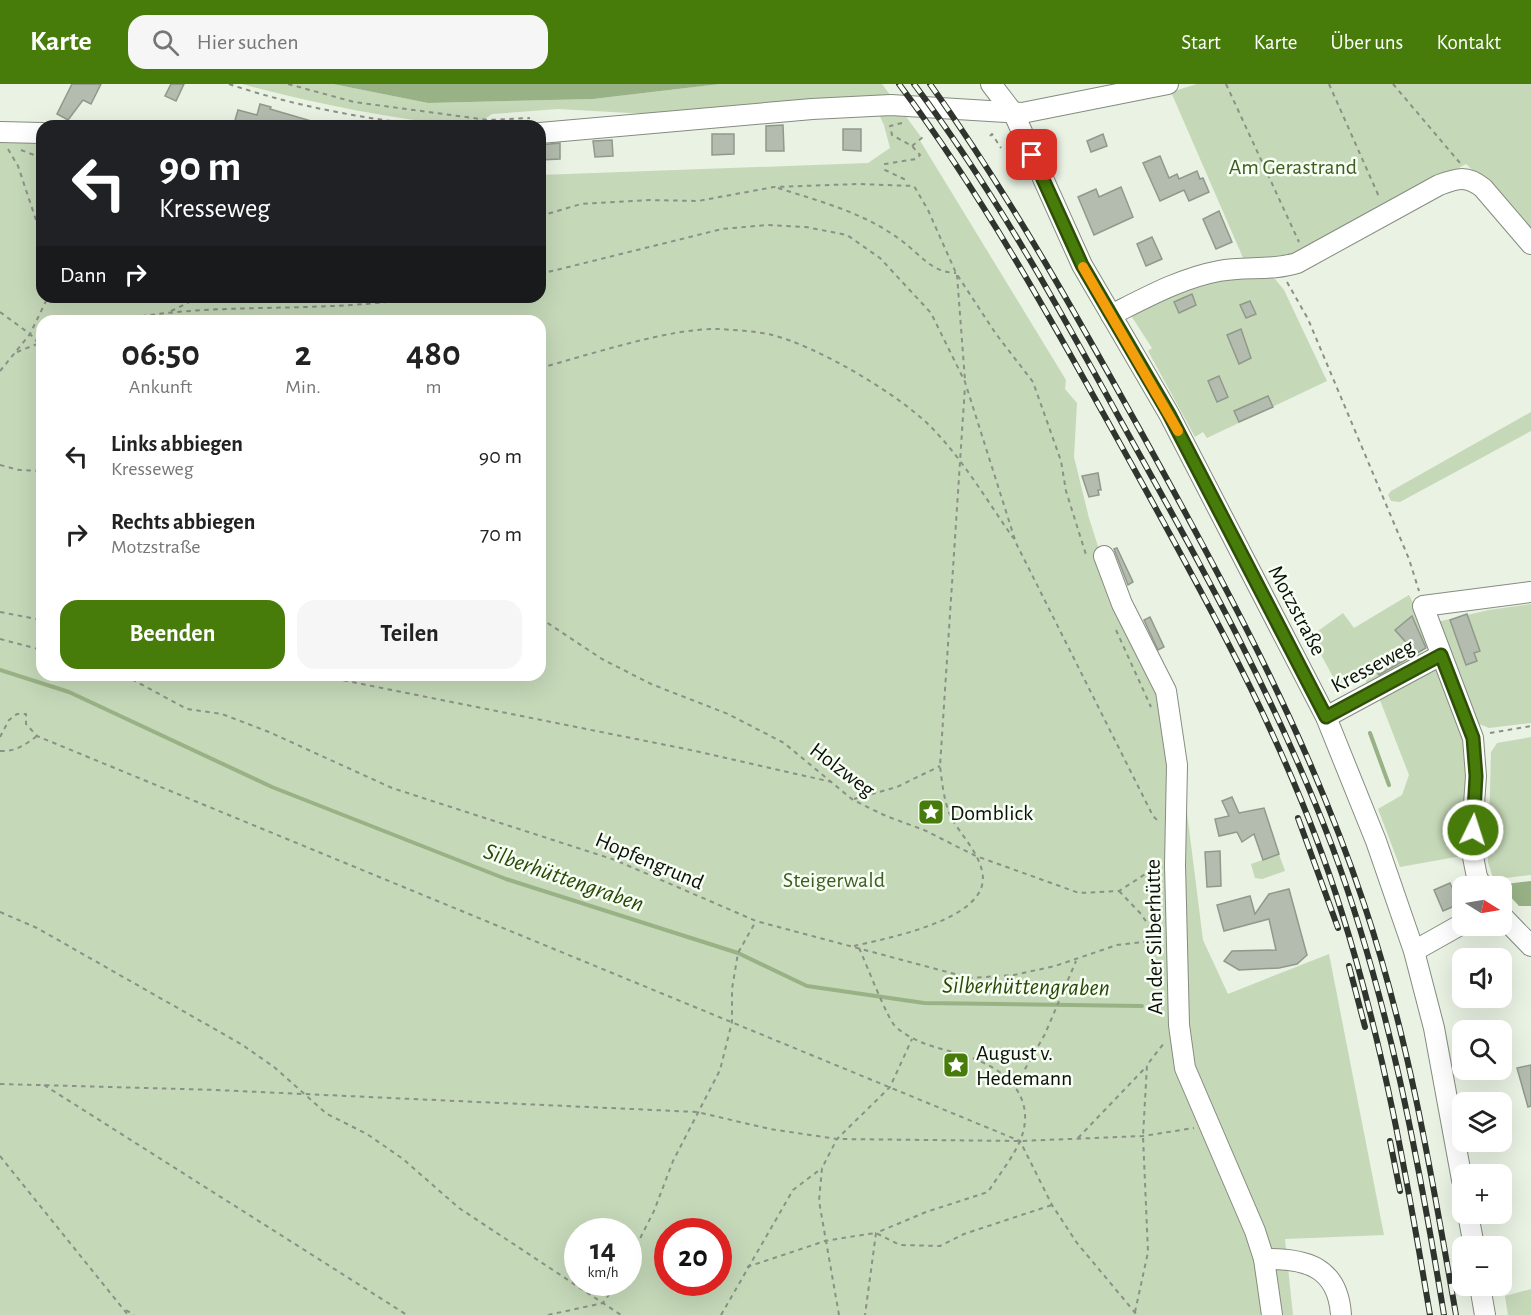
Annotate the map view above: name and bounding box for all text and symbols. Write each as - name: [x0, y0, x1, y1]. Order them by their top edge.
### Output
- search box: [128, 15, 548, 69]
- icon: search: [149, 26, 182, 59]
- text: Karte: [30, 28, 92, 56]
- text: Hier suchen: [197, 31, 299, 53]
- text: Start: [1181, 32, 1221, 53]
- text: Karte: [1254, 32, 1297, 53]
- text: Über uns: [1330, 32, 1403, 53]
- text: Kontakt: [1436, 32, 1501, 53]
- pin: [1006, 129, 1057, 180]
- icon: arrive: [1015, 138, 1048, 171]
- icon: left: [60, 144, 138, 222]
- text: 90 m: [159, 146, 241, 188]
- park label: Am Gerastrand: [1229, 156, 1357, 178]
- text: Kresseweg: [159, 195, 270, 222]
- icon: right: [119, 258, 152, 291]
- text: Dann: [60, 264, 107, 286]
- text: 06:50: [121, 336, 200, 372]
- text: 2: [295, 336, 312, 372]
- text: 480: [406, 336, 461, 372]
- text: Ankunft: [129, 377, 192, 397]
- text: Min.: [285, 377, 321, 397]
- text: m: [425, 377, 441, 397]
- text: Links abbiegen: [111, 433, 243, 455]
- icon: left: [60, 440, 93, 473]
- text: 90 m: [479, 445, 522, 467]
- text: Kresseweg: [111, 459, 193, 479]
- text: Rechts abbiegen: [111, 511, 255, 533]
- icon: right: [60, 518, 93, 551]
- text: 70 m: [480, 523, 522, 545]
- text: Motzstraße: [111, 537, 200, 557]
- street label: Motzstraße: [1264, 562, 1330, 659]
- button: Beenden: [60, 600, 285, 669]
- button: Teilen: [297, 600, 522, 669]
- street label: Kresseweg: [1327, 635, 1418, 697]
- street label: Holzweg: [806, 738, 879, 801]
- place icon: Domblick: [916, 797, 946, 827]
- position arrow: [1441, 798, 1505, 862]
- place label: Domblick: [950, 802, 1033, 824]
- street label: Hopfengrund: [592, 828, 707, 894]
- water label: Silberhüttengraben: [481, 839, 647, 917]
- street label: An der Silberhütte: [1142, 859, 1166, 1015]
- park label: Steigerwald: [783, 869, 885, 891]
- north arrow: [1452, 876, 1512, 936]
- map controls: [1452, 876, 1512, 1296]
- button: sound: [1452, 948, 1512, 1008]
- water label: Silberhüttengraben: [942, 974, 1110, 1000]
- button: search: [1452, 1020, 1512, 1080]
- place label: August v. Hedemann: [976, 1042, 1072, 1089]
- place icon: August v. Hedemann: [941, 1050, 971, 1080]
- button: layers: [1452, 1092, 1512, 1152]
- button: +: [1452, 1164, 1512, 1224]
- speed limit sign: 20: [654, 1218, 732, 1296]
- text: 14: [590, 1235, 616, 1265]
- button: −: [1452, 1236, 1512, 1296]
- text: km/h: [588, 1265, 618, 1280]

